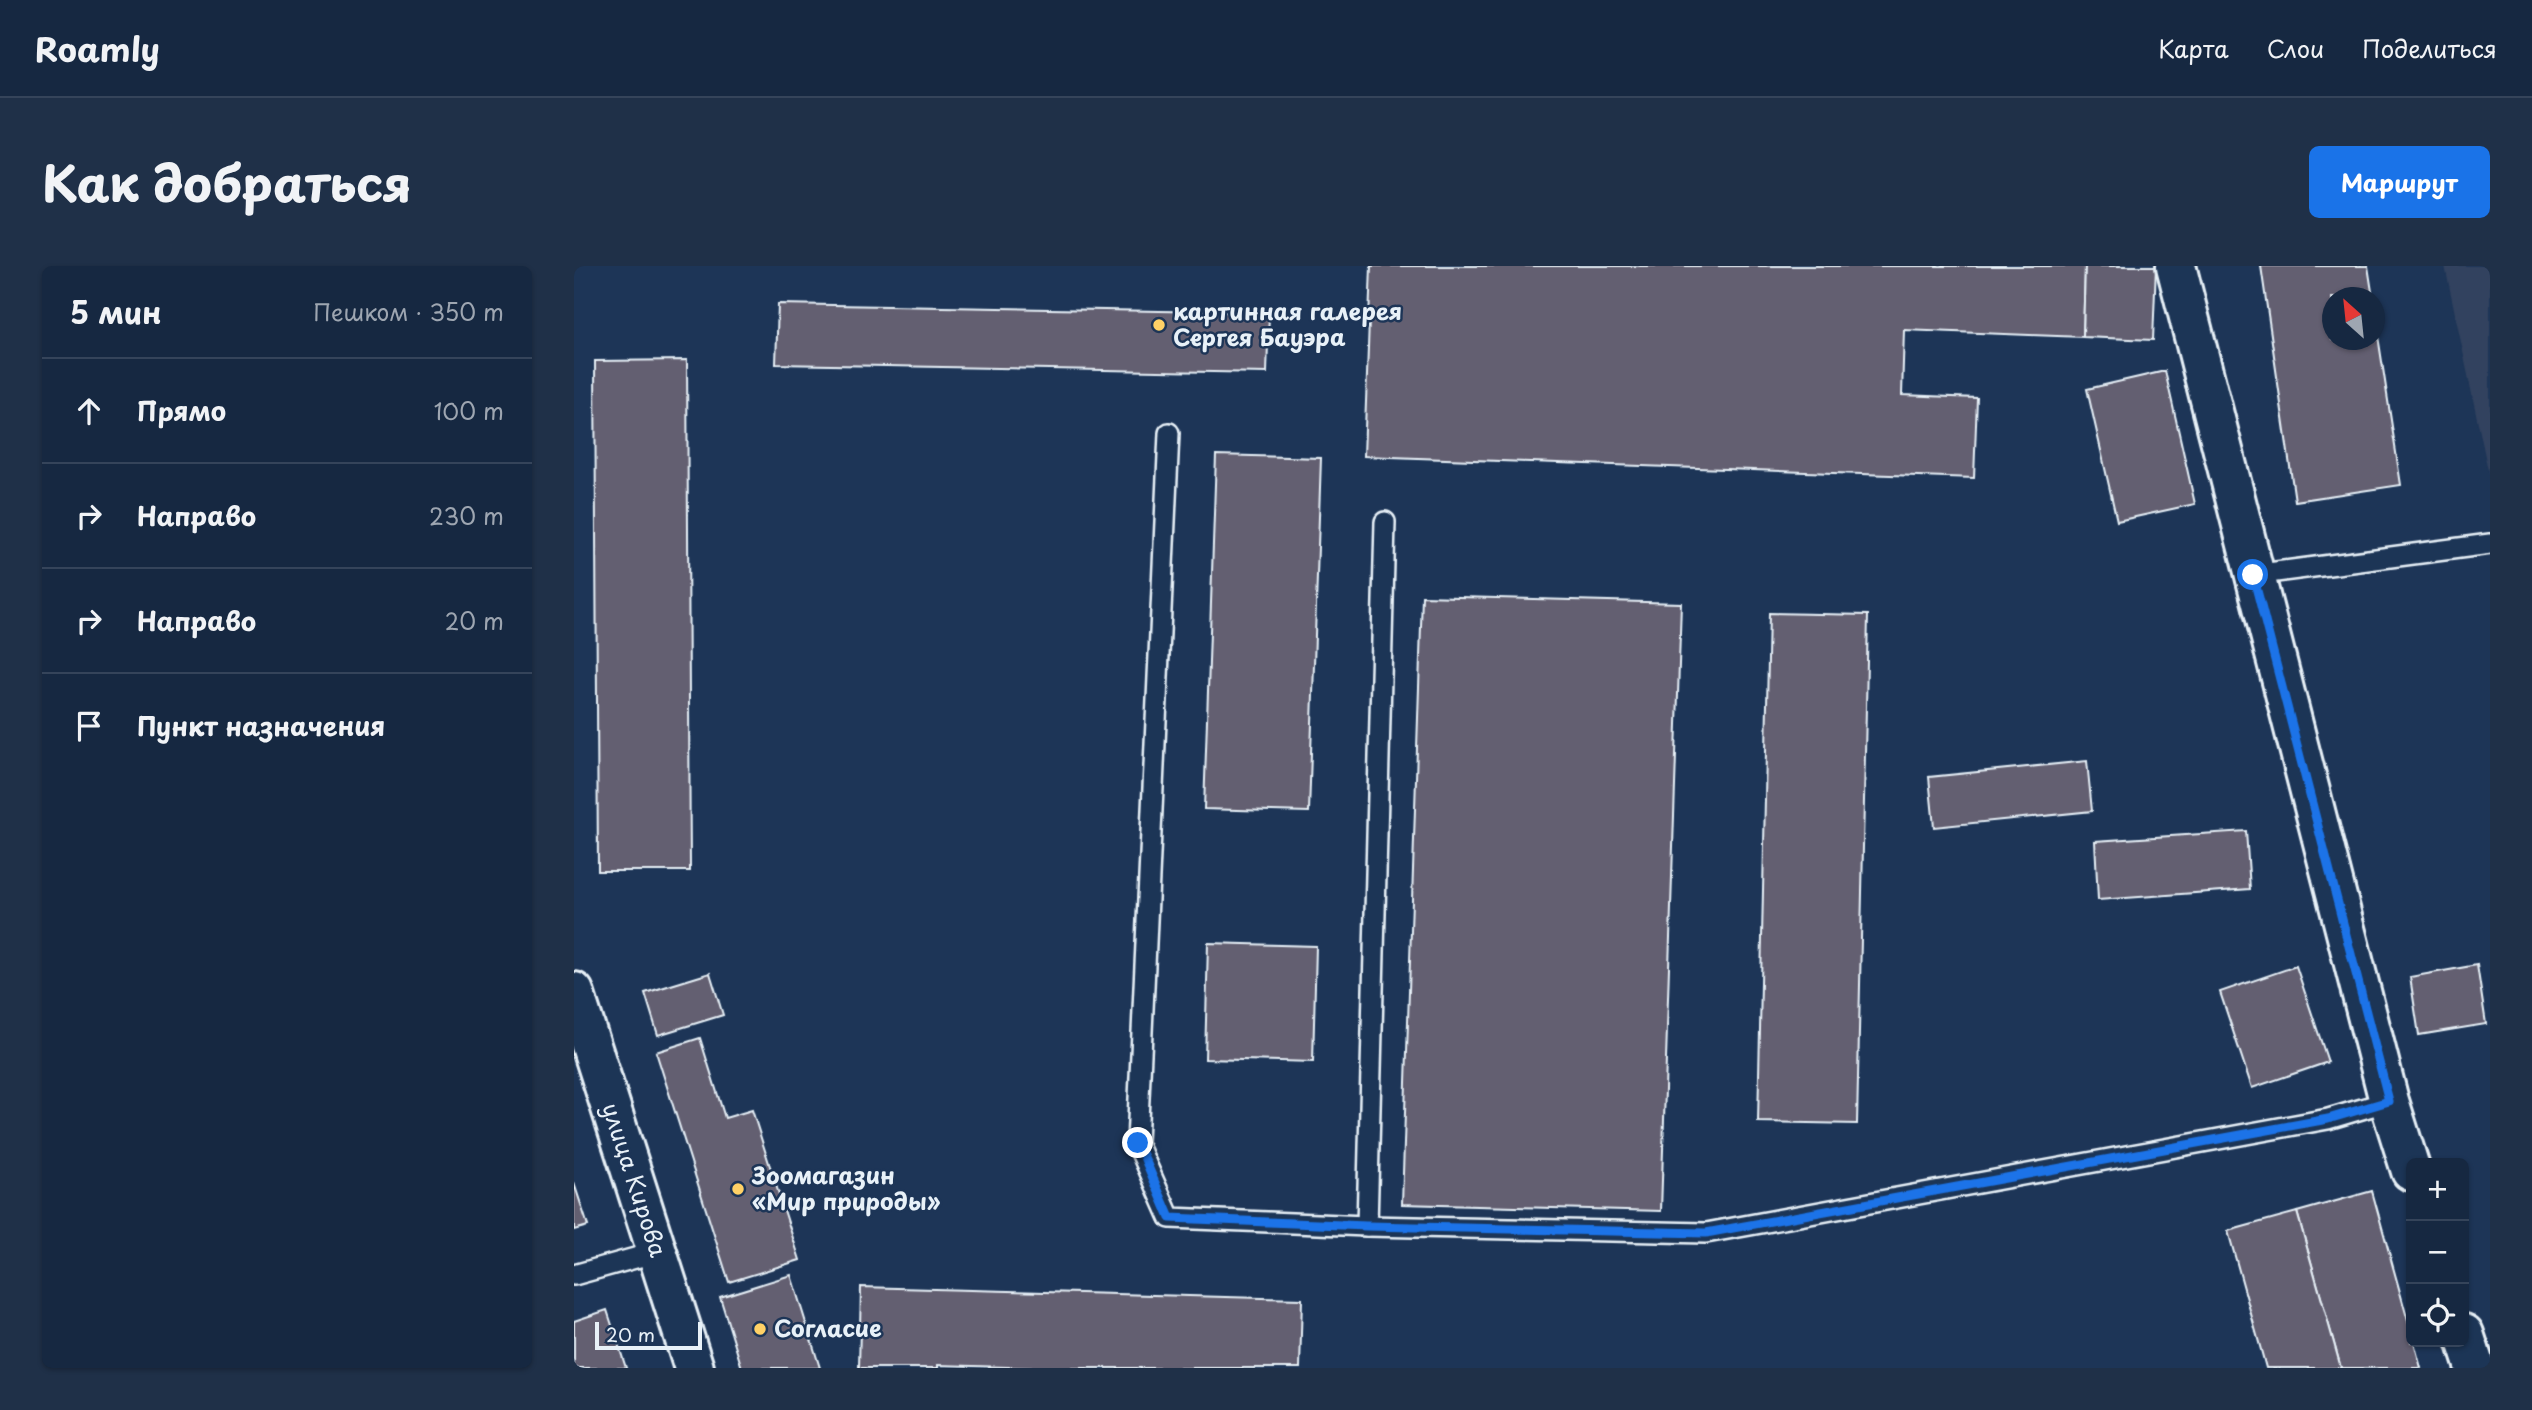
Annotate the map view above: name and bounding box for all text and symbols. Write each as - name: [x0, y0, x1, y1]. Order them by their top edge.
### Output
- text: Roamly: [35, 23, 160, 73]
- text: Карта: [2158, 30, 2229, 66]
- text: Слои: [2267, 30, 2324, 66]
- text: Поделиться: [2362, 30, 2497, 66]
- text: Как добраться: [42, 145, 412, 219]
- button: Маршрут: [2309, 146, 2490, 218]
- north arrow: [2322, 287, 2385, 350]
- text: 5 мин: [70, 289, 162, 334]
- place label: картинная галерея Сергея Бауэра: [1173, 293, 1402, 354]
- text: Пешком · 350 m: [313, 294, 504, 329]
- marker: картинная галерея Сергея Бауэра: [1151, 317, 1167, 333]
- text: Прямо: [137, 391, 226, 430]
- icon: ahead: [70, 392, 108, 430]
- text: 100 m: [434, 393, 504, 428]
- text: Направо: [137, 496, 256, 535]
- icon: right: [70, 497, 108, 535]
- text: 230 m: [429, 498, 504, 533]
- route start: [2237, 559, 2268, 590]
- text: Направо: [137, 601, 256, 640]
- icon: right: [70, 602, 108, 640]
- text: 20 m: [445, 603, 504, 638]
- text: Пункт назначения: [137, 706, 385, 745]
- icon: arrive: [70, 707, 108, 745]
- street label: улица Кирова: [594, 1098, 677, 1262]
- route end: [1122, 1127, 1153, 1158]
- place label: Зоомагазин «Мир природы»: [751, 1157, 941, 1218]
- map controls: [2406, 1158, 2469, 1347]
- button: +: [2406, 1158, 2469, 1221]
- marker: Зоомагазин «Мир природы»: [730, 1181, 746, 1197]
- button: −: [2406, 1221, 2469, 1284]
- button: locate: [2406, 1284, 2469, 1347]
- place label: Согласие: [774, 1310, 882, 1345]
- scale bar: [595, 1319, 702, 1351]
- text: 20 m: [606, 1320, 655, 1348]
- marker: Согласие: [752, 1321, 768, 1337]

